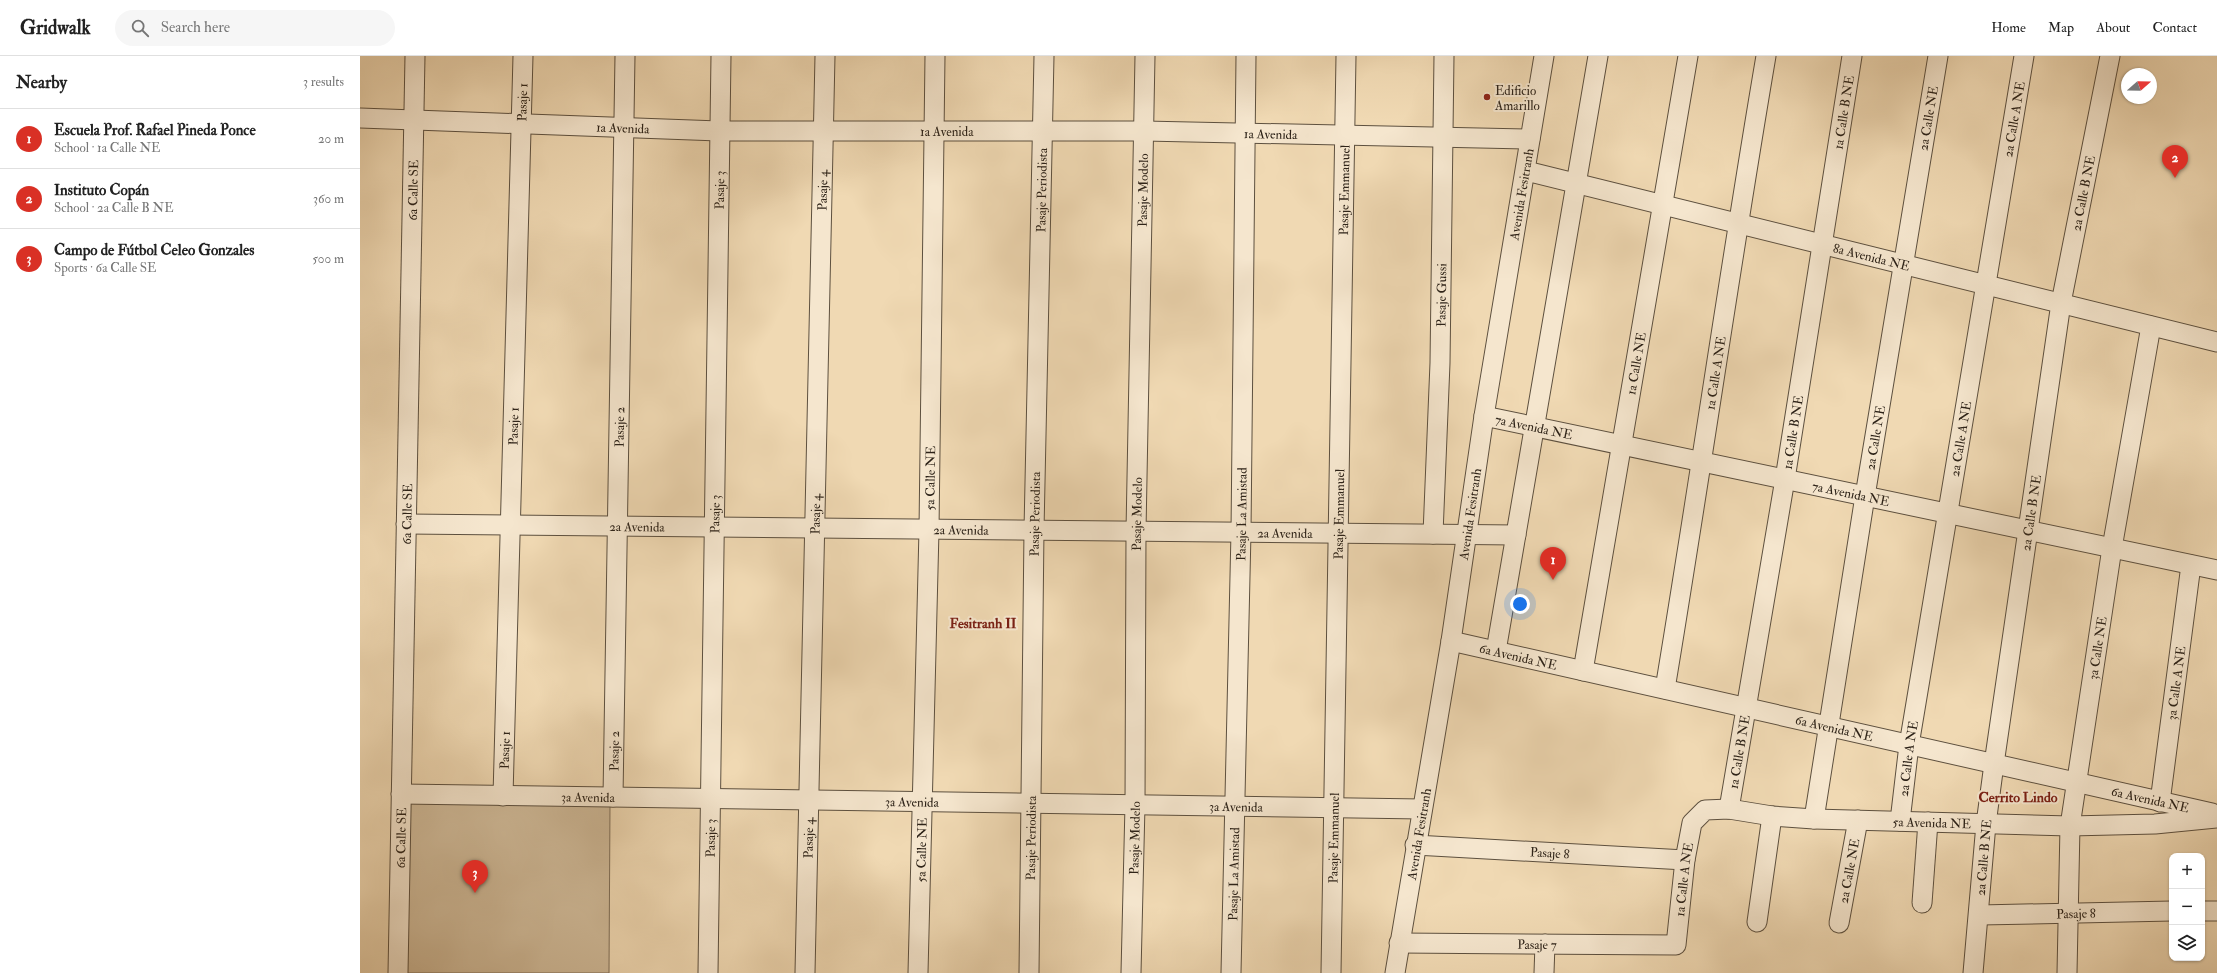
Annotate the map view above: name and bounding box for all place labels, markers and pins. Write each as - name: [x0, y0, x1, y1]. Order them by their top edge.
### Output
- place label: Edificio Amarillo: [1494, 83, 1540, 114]
- marker: Edificio Amarillo: [1482, 92, 1492, 102]
- pin: 2: [2162, 145, 2188, 178]
- pin: 1: [1540, 547, 1566, 580]
- pin: 3: [462, 860, 488, 893]

